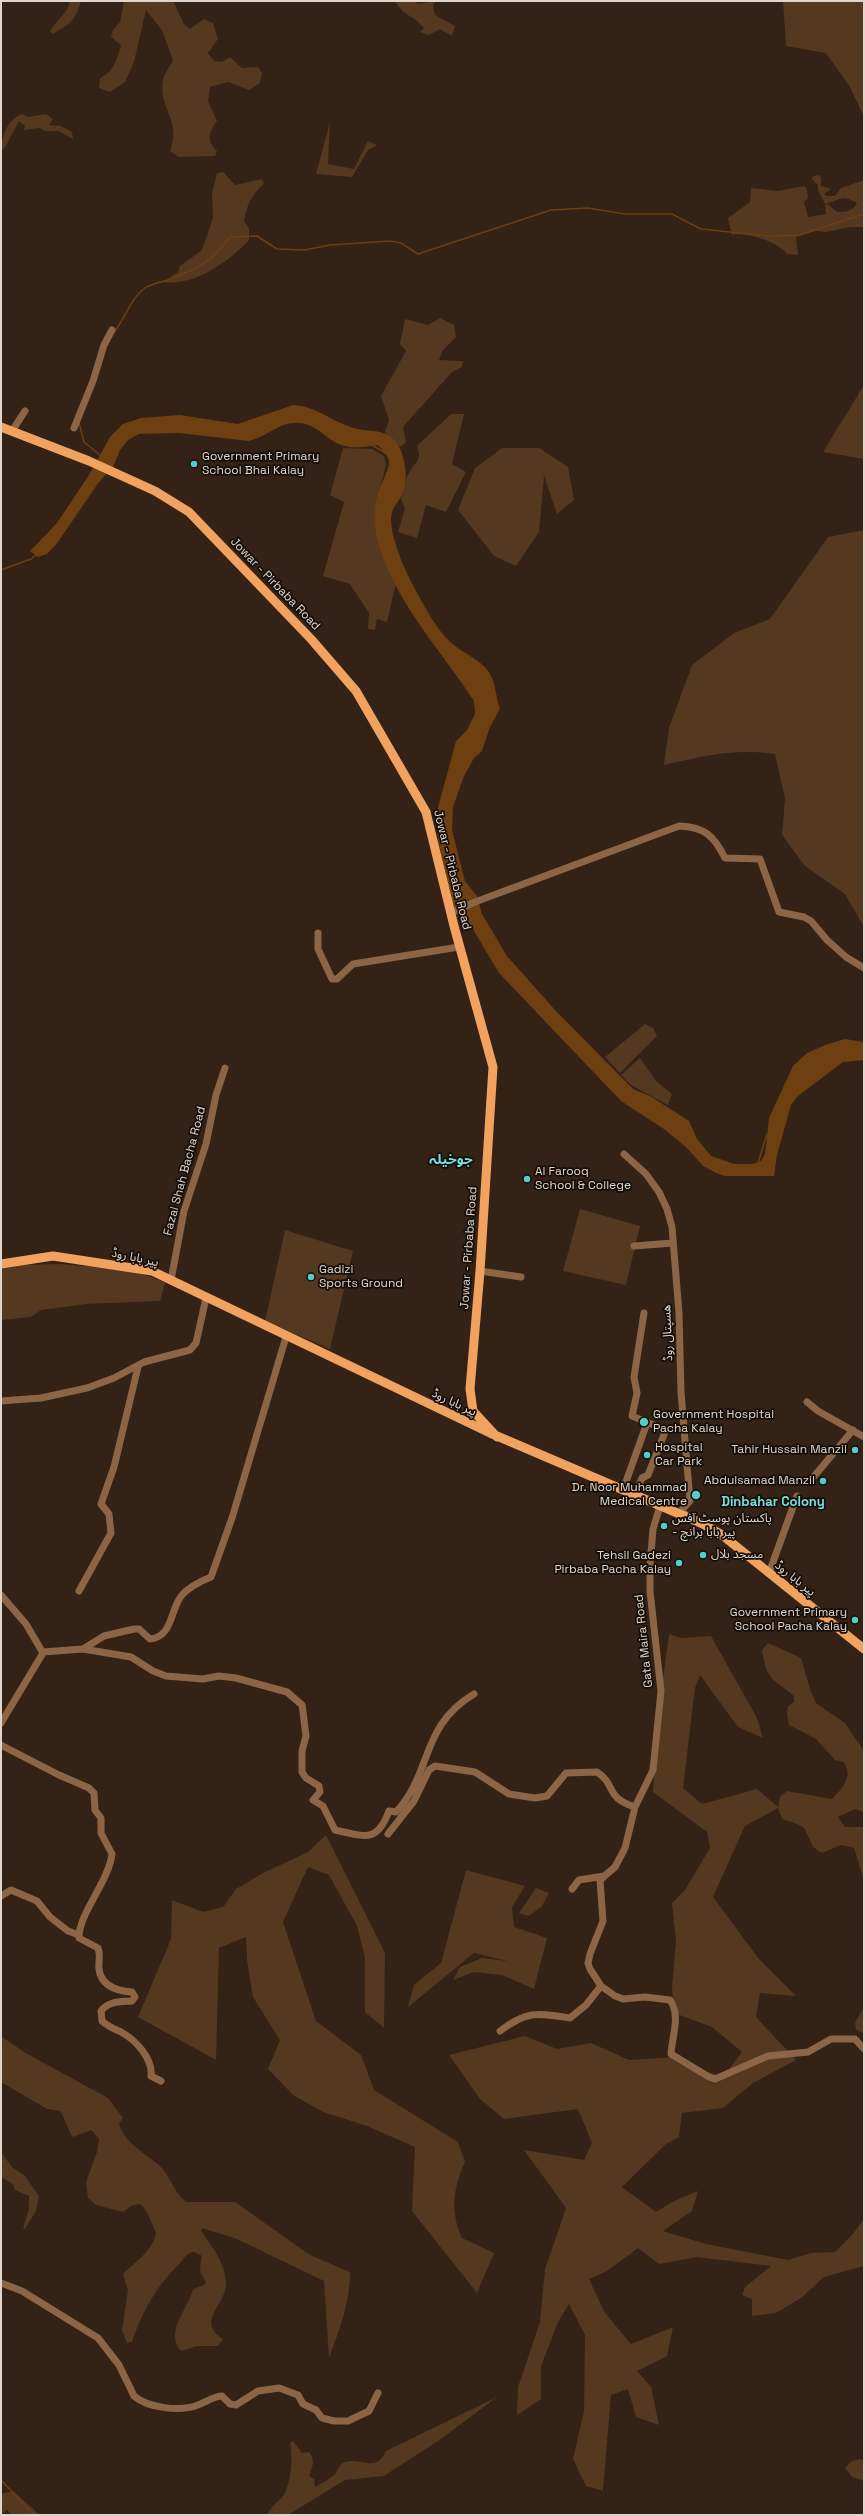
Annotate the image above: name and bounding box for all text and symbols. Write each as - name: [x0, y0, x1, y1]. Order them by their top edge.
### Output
- place label: Government Primary School Bhai Kalay: [202, 450, 319, 478]
- marker: Government Primary School Bhai Kalay: [189, 459, 199, 469]
- street label: Jowar - Pirbaba Road: [227, 535, 323, 633]
- street label: Jowar - Pirbaba Road: [430, 809, 474, 931]
- street label: Fazal Shah Bacha Road: [161, 1105, 209, 1237]
- district label: جوخیلہ: [429, 1152, 473, 1168]
- place label: Al Farooq School & College: [535, 1165, 631, 1193]
- marker: Al Farooq School & College: [522, 1174, 532, 1184]
- street label: Jowar - Pirbaba Road: [458, 1186, 480, 1310]
- street label: پیر بابا روڈ: [110, 1246, 160, 1270]
- place label: Gadizi Sports Ground: [319, 1263, 403, 1291]
- marker: Gadizi Sports Ground: [306, 1272, 316, 1282]
- street label: ھسپتال روڈ: [660, 1305, 676, 1361]
- street label: پیر بابا روڈ: [429, 1386, 479, 1420]
- place label: Government Hospital Pacha Kalay: [653, 1408, 774, 1436]
- marker: Government Hospital Pacha Kalay: [638, 1416, 650, 1428]
- place label: Hospital Car Park: [655, 1441, 703, 1469]
- place label: Tahir Hussain Manzil: [731, 1443, 847, 1457]
- marker: Tahir Hussain Manzil: [850, 1445, 860, 1455]
- marker: Hospital Car Park: [642, 1450, 652, 1460]
- place label: Abdulsamad Manzil: [704, 1474, 815, 1488]
- marker: Abdulsamad Manzil: [818, 1476, 828, 1486]
- place label: Dr. Noor Muhammad Medical Centre: [572, 1481, 687, 1509]
- marker: Dr. Noor Muhammad Medical Centre: [690, 1489, 702, 1501]
- district label: Dinbahar Colony: [721, 1494, 825, 1510]
- place label: پاکستان پوسٹ آفس - پیر بابا برانچ: [672, 1512, 772, 1540]
- marker: پاکستان پوسٹ آفس - پیر بابا برانچ: [659, 1521, 669, 1531]
- place label: مسجد بلال: [711, 1548, 763, 1562]
- place label: Tehsil Gadezi Pirbaba Pacha Kalay: [554, 1549, 671, 1577]
- marker: مسجد بلال: [698, 1550, 708, 1560]
- marker: Tehsil Gadezi Pirbaba Pacha Kalay: [674, 1558, 684, 1568]
- street label: پیر بابا روڈ: [772, 1558, 818, 1600]
- street label: Gata Maira Road: [632, 1594, 656, 1688]
- place label: Government Primary School Pacha Kalay: [730, 1606, 847, 1634]
- marker: Government Primary School Pacha Kalay: [850, 1615, 860, 1625]

